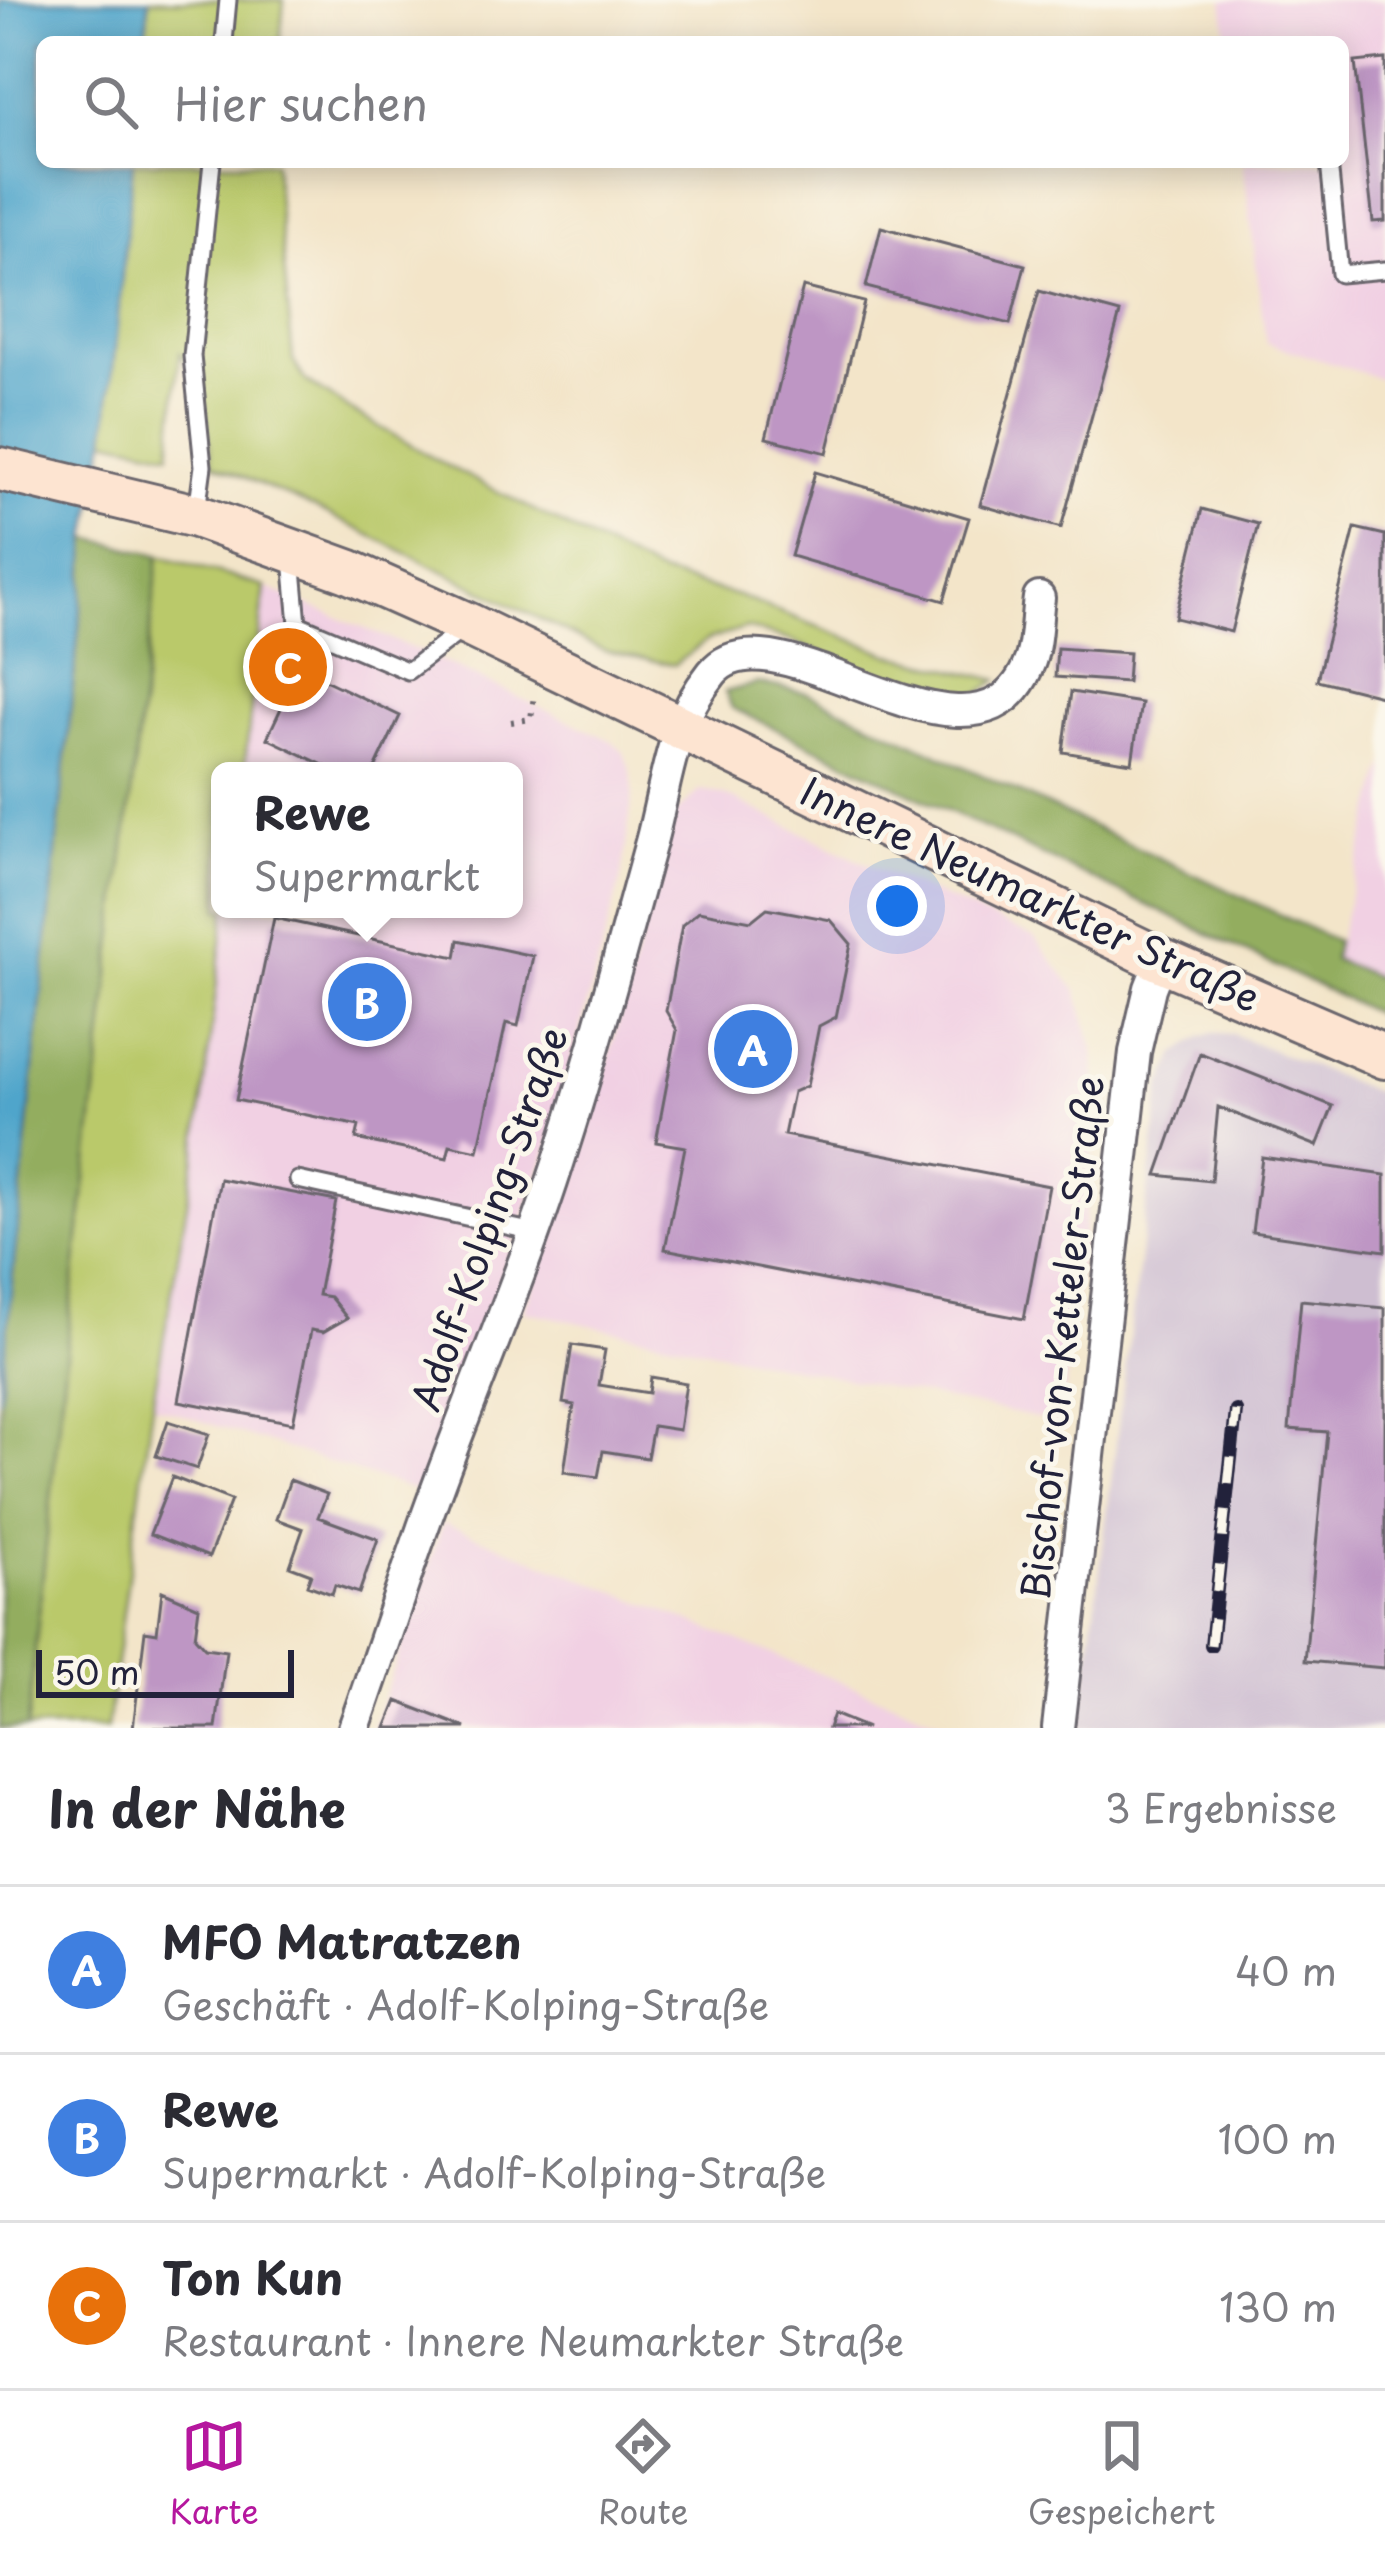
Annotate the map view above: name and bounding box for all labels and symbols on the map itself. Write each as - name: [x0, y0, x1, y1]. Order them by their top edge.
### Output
- pin: C: [249, 622, 327, 712]
- street label: Innere Neumarkter Straße: [792, 760, 1271, 1025]
- your location: [867, 876, 927, 936]
- pin: B: [328, 957, 406, 1047]
- pin: A: [714, 1004, 792, 1094]
- street label: Adolf-Kolping-Straße: [394, 1018, 581, 1418]
- street label: Bischof-von-Ketteler-Straße: [1004, 1073, 1117, 1603]
- scale bar: [36, 1644, 294, 1697]

